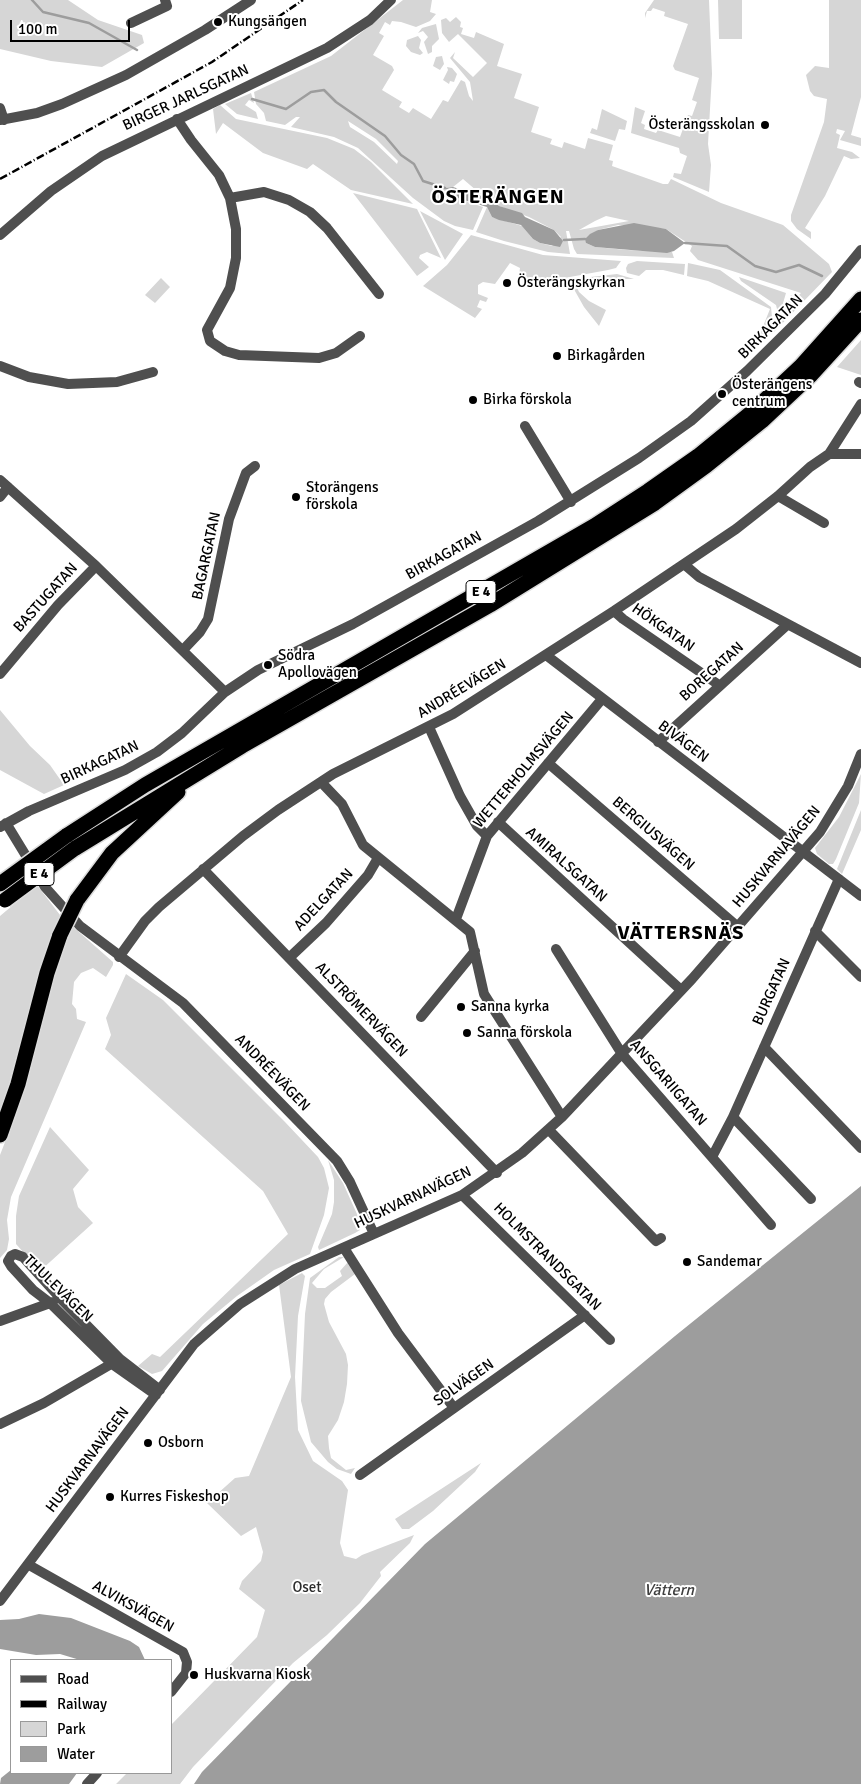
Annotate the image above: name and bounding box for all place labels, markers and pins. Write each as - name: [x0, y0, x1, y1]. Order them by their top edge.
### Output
- place label: Kungsängen: [228, 13, 307, 31]
- marker: Kungsängen: [212, 16, 224, 28]
- place label: Österängsskolan: [648, 116, 755, 134]
- marker: Österängsskolan: [759, 119, 771, 131]
- place label: Österängskyrkan: [517, 274, 625, 292]
- marker: Österängskyrkan: [501, 277, 513, 289]
- place label: Birkagården: [567, 347, 645, 365]
- marker: Birkagården: [551, 350, 563, 362]
- place label: Österängens centrum: [732, 376, 812, 411]
- marker: Österängens centrum: [716, 388, 728, 400]
- place label: Birka förskola: [483, 391, 572, 409]
- marker: Birka förskola: [467, 394, 479, 406]
- place label: Storängens förskola: [306, 479, 379, 514]
- marker: Storängens förskola: [290, 491, 302, 503]
- place label: Södra Apollovägen: [278, 647, 357, 682]
- marker: Södra Apollovägen: [262, 659, 274, 671]
- place label: Sanna kyrka: [471, 998, 549, 1016]
- marker: Sanna kyrka: [455, 1001, 467, 1013]
- place label: Sanna förskola: [477, 1024, 572, 1042]
- marker: Sanna förskola: [461, 1027, 473, 1039]
- place label: Sandemar: [697, 1253, 762, 1271]
- marker: Sandemar: [681, 1256, 693, 1268]
- place label: Osborn: [158, 1434, 204, 1452]
- marker: Osborn: [142, 1437, 154, 1449]
- place label: Kurres Fiskeshop: [120, 1488, 229, 1506]
- marker: Kurres Fiskeshop: [104, 1491, 116, 1503]
- place label: Huskvarna Kiosk: [204, 1666, 310, 1684]
- marker: Huskvarna Kiosk: [188, 1669, 200, 1681]

